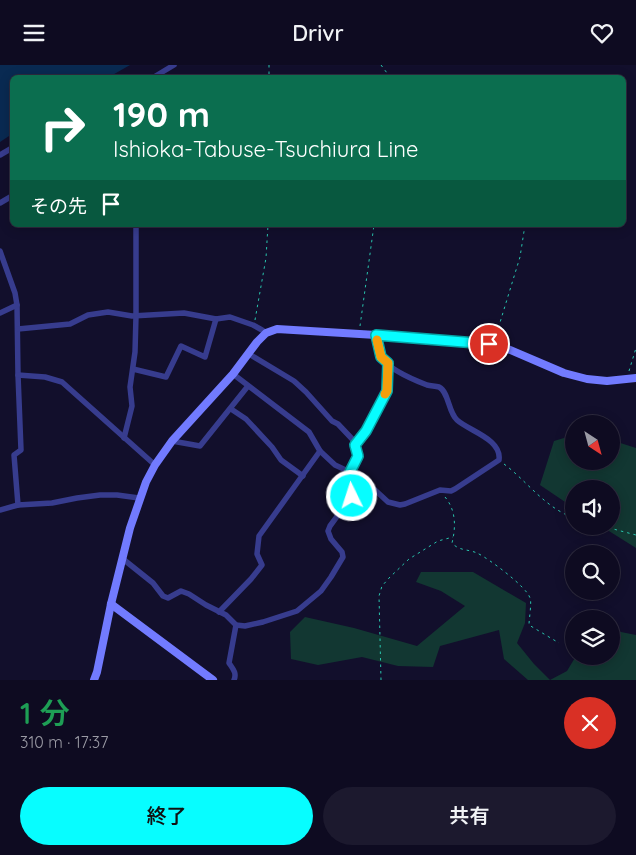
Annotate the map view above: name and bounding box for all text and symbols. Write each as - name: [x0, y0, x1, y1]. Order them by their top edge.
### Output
- icon: menu: [20, 19, 48, 47]
- text: Drivr: [292, 19, 344, 47]
- icon: heart: [588, 19, 616, 47]
- text: 190 m: [113, 92, 210, 136]
- icon: right: [30, 95, 95, 160]
- text: Ishioka-Tabuse-Tsuchiura Line: [113, 135, 418, 163]
- icon: arrive: [97, 190, 125, 218]
- text: その先: [30, 194, 87, 218]
- pin: [468, 323, 510, 365]
- icon: arrive: [475, 330, 503, 358]
- north arrow: [565, 415, 620, 470]
- map controls: [565, 415, 620, 665]
- position arrow: [325, 469, 377, 521]
- button: sound: [565, 480, 620, 535]
- button: search: [565, 545, 620, 600]
- button: layers: [565, 610, 620, 665]
- text: 1 分: [20, 694, 70, 732]
- button: close: [564, 697, 616, 749]
- text: 310 m · 17:37: [20, 732, 108, 752]
- button: 終了: [20, 787, 313, 845]
- button: 共有: [323, 787, 616, 845]

